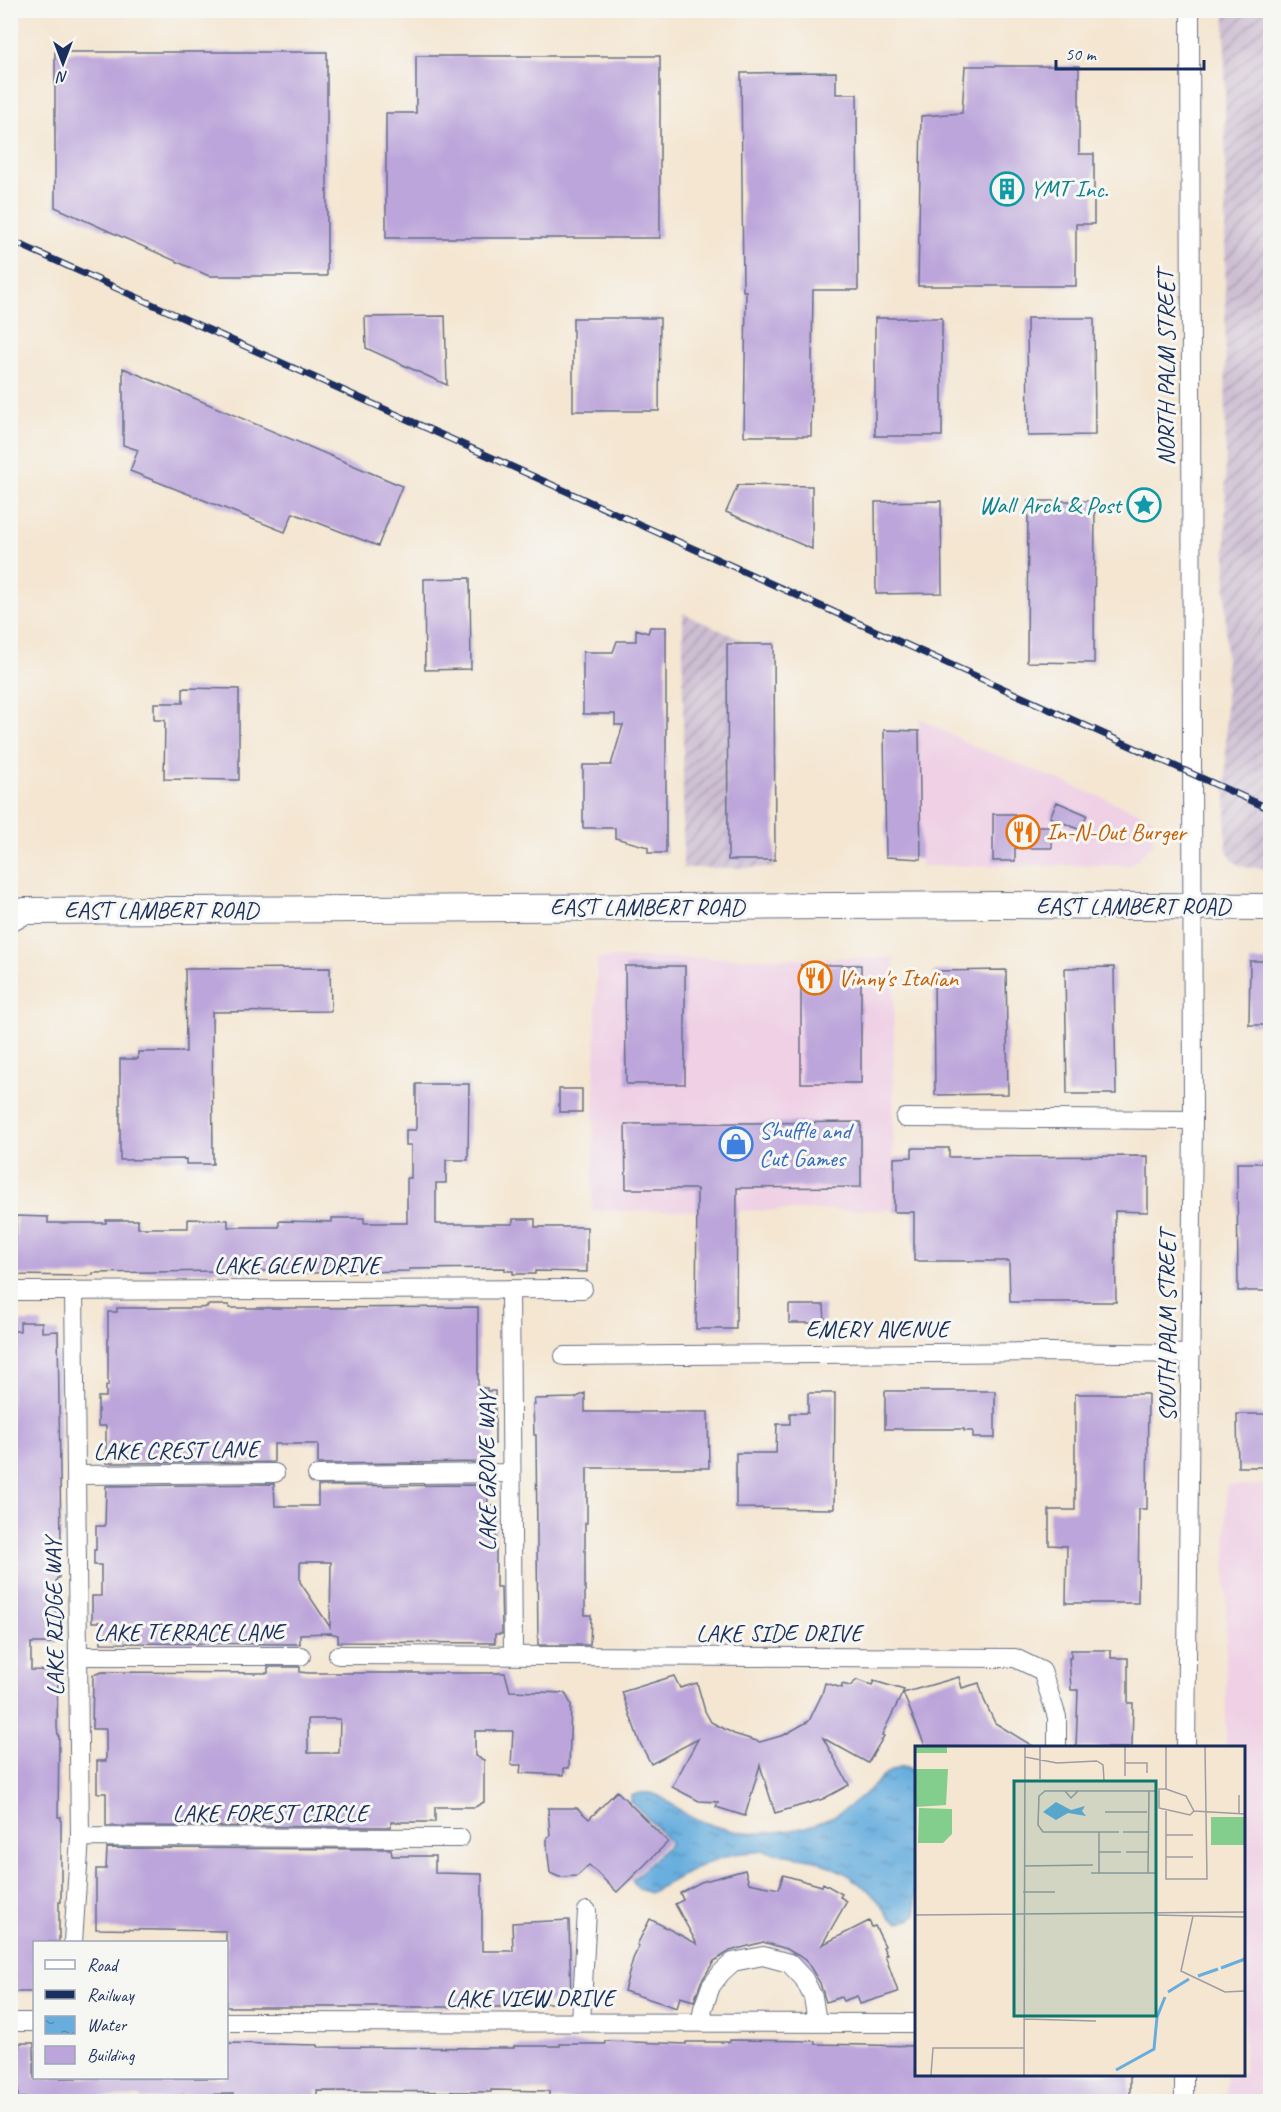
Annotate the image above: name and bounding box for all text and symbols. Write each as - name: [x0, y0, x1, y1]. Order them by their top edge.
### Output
- north arrow: [33, 33, 93, 93]
- scale bar: [1056, 33, 1204, 71]
- text: 50 m: [1065, 43, 1098, 65]
- text: N: [55, 67, 68, 87]
- building icon: YMT Inc.: [989, 171, 1025, 207]
- place label: YMT Inc.: [1030, 174, 1109, 204]
- street label: NORTH PALM STREET: [1151, 265, 1181, 465]
- place icon: Wall Arch & Post: [1126, 487, 1162, 523]
- place label: Wall Arch & Post: [979, 490, 1123, 520]
- restaurant icon: In-N-Out Burger: [1005, 814, 1041, 850]
- place label: In-N-Out Burger: [1046, 817, 1188, 847]
- street label: EAST LAMBERT ROAD: [1036, 891, 1232, 921]
- street label: EAST LAMBERT ROAD: [550, 892, 746, 922]
- street label: EAST LAMBERT ROAD: [64, 895, 260, 925]
- restaurant icon: Vinny's Italian: [797, 960, 833, 996]
- place label: Vinny's Italian: [838, 963, 959, 993]
- place label: Shuffle and Cut Games: [759, 1115, 854, 1173]
- shop icon: Shuffle and Cut Games: [718, 1126, 754, 1162]
- street label: SOUTH PALM STREET: [1152, 1225, 1182, 1422]
- street label: LAKE GLEN DRIVE: [214, 1250, 383, 1280]
- street label: EMERY AVENUE: [805, 1314, 951, 1344]
- street label: LAKE GROVE WAY: [472, 1388, 502, 1551]
- street label: LAKE CREST LANE: [93, 1434, 262, 1466]
- street label: LAKE RIDGE WAY: [38, 1533, 70, 1696]
- street label: LAKE TERRACE LANE: [94, 1617, 288, 1647]
- street label: LAKE SIDE DRIVE: [696, 1618, 865, 1648]
- inset map: [915, 1746, 1245, 2076]
- street label: LAKE FOREST CIRCLE: [172, 1798, 370, 1828]
- legend: [33, 1941, 228, 2079]
- text: Road: [87, 1954, 120, 1976]
- street label: LAKE VIEW DRIVE: [446, 1983, 617, 2013]
- text: Railway: [87, 1984, 135, 2006]
- text: Water: [87, 2014, 128, 2036]
- text: Building: [87, 2044, 136, 2066]

